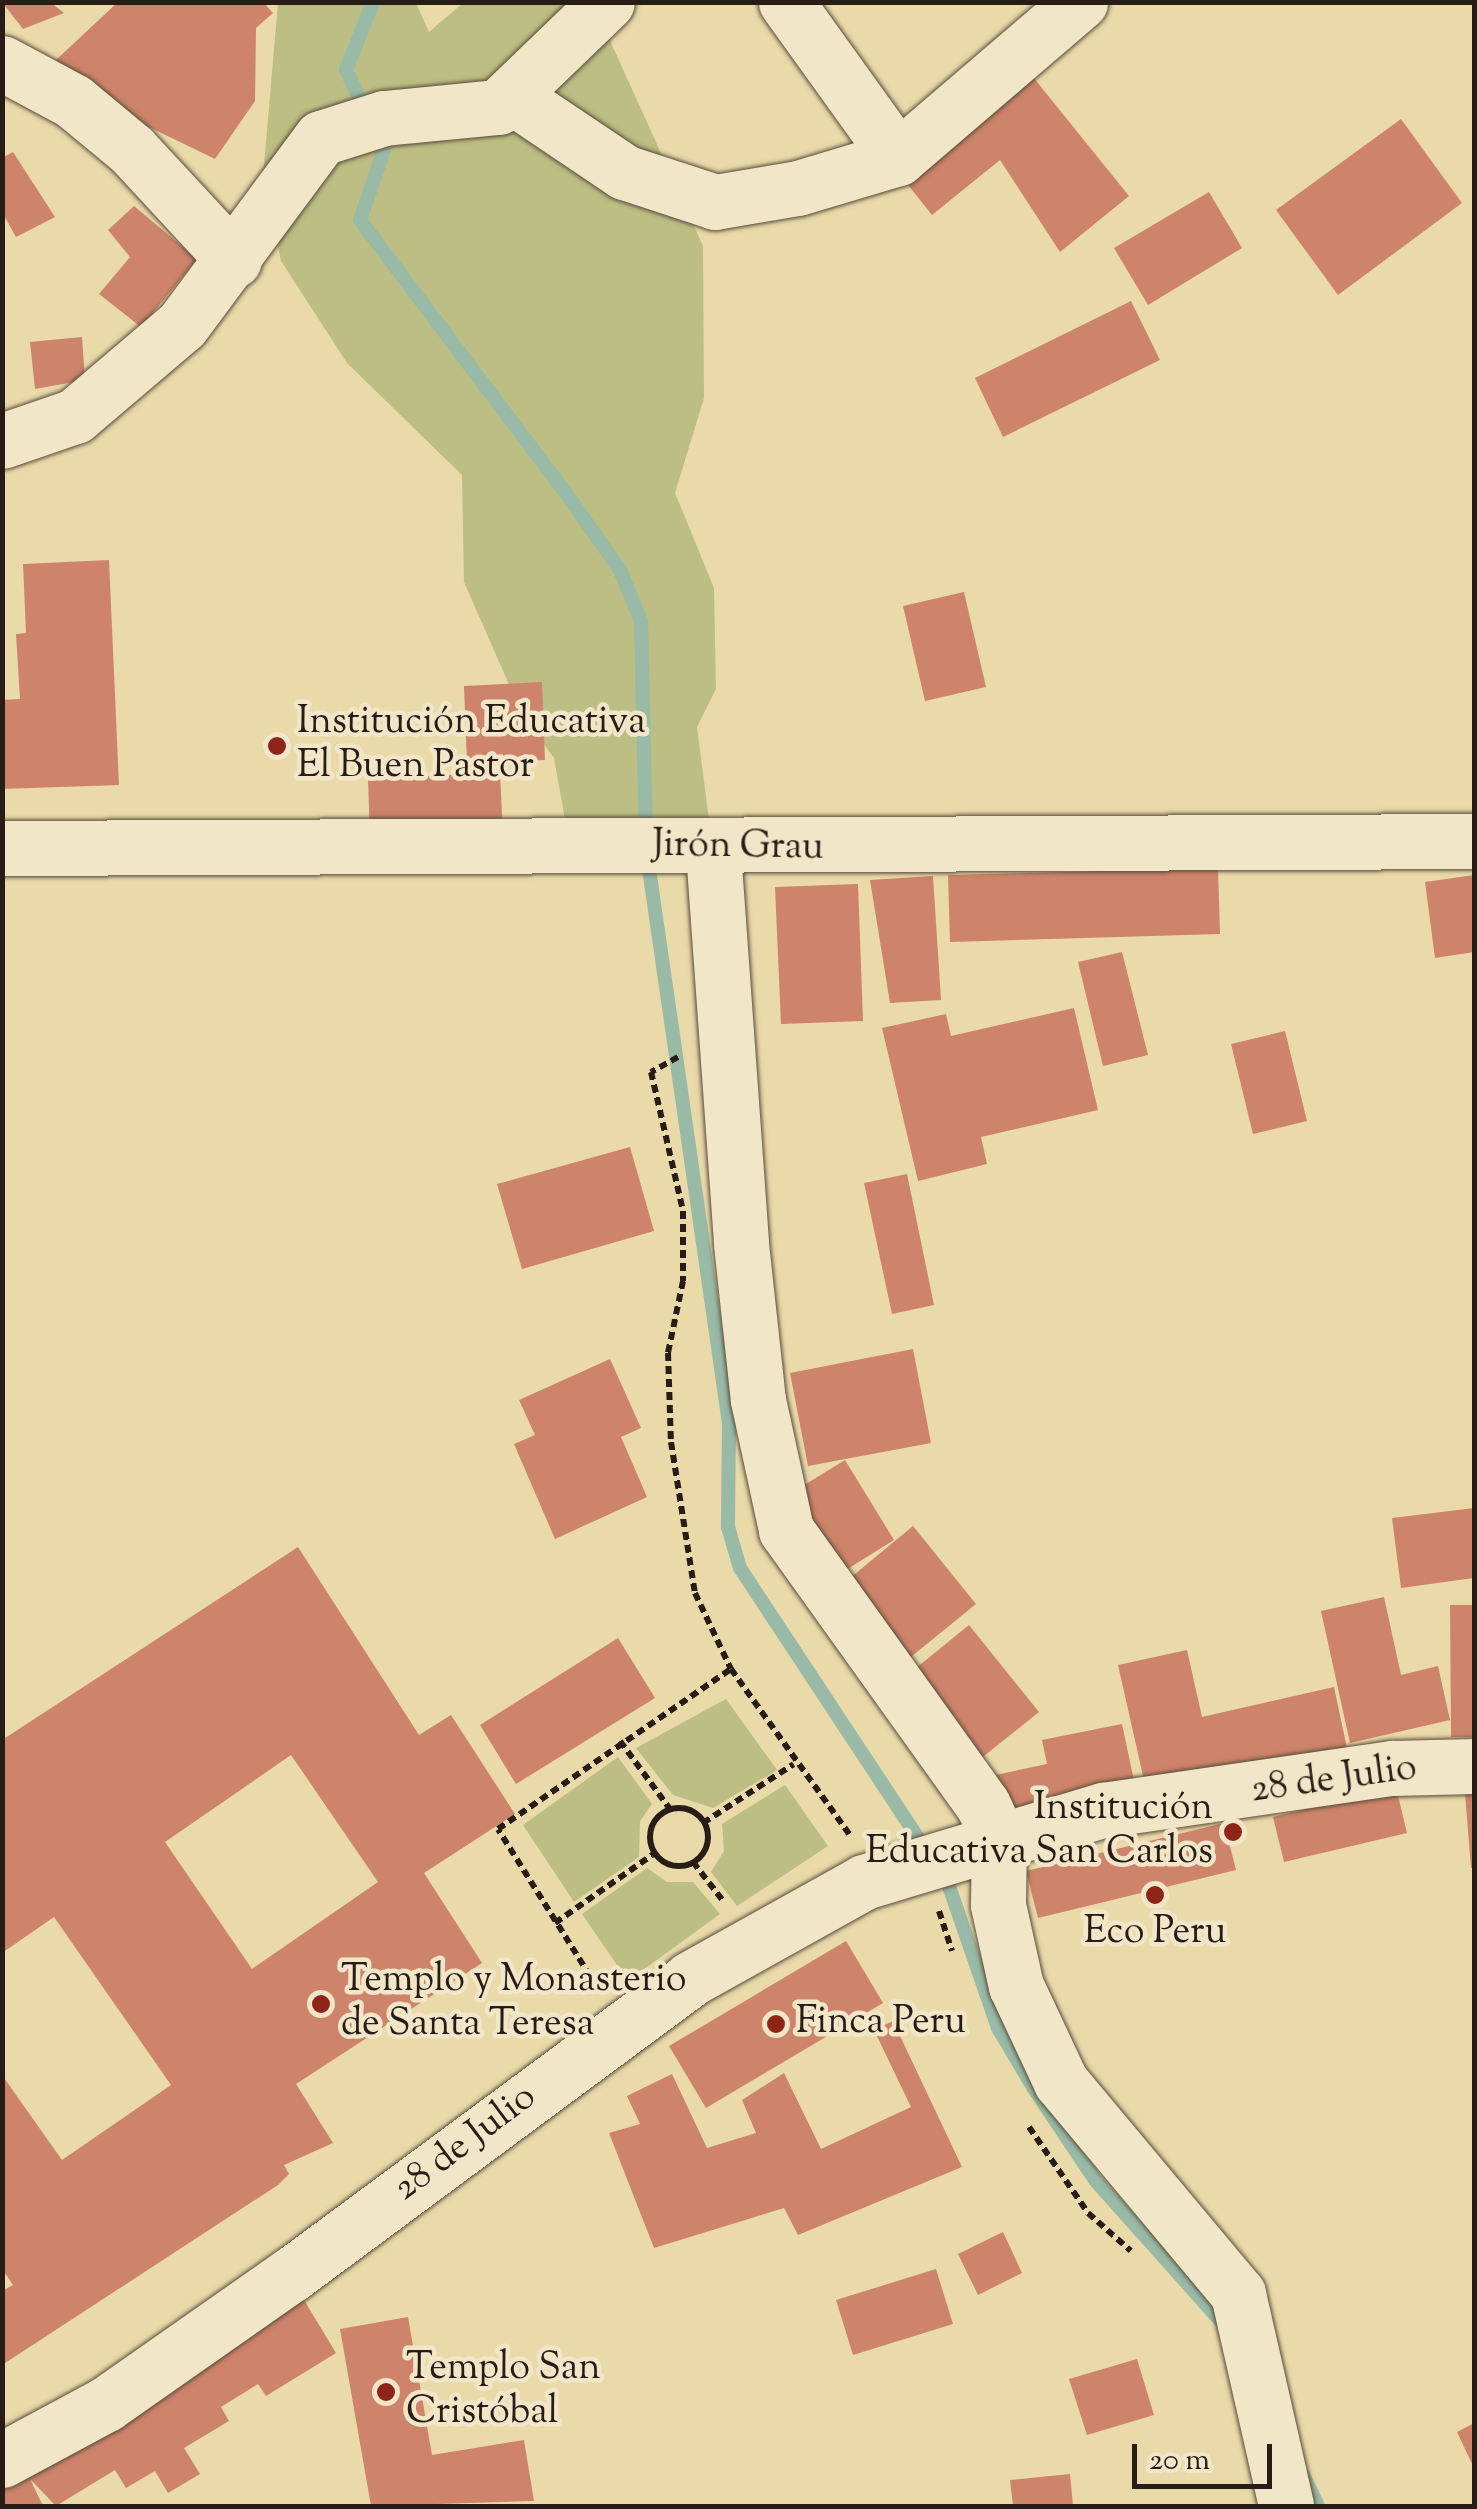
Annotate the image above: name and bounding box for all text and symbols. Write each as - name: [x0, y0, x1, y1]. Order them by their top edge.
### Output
- place label: Institución Educativa El Buen Pastor: [297, 701, 646, 791]
- marker: Institución Educativa El Buen Pastor: [266, 735, 288, 757]
- street label: Jirón Grau: [652, 824, 824, 872]
- street label: 28 de Julio: [1248, 1747, 1420, 1815]
- place label: Institución Educativa San Carlos: [866, 1787, 1213, 1876]
- marker: Institución Educativa San Carlos: [1222, 1821, 1244, 1843]
- marker: Eco Peru: [1144, 1884, 1166, 1906]
- place label: Eco Peru: [1084, 1911, 1226, 1957]
- place label: Templo y Monasterio de Santa Teresa: [341, 1959, 687, 2048]
- marker: Templo y Monasterio de Santa Teresa: [310, 1993, 332, 2015]
- place label: Finca Peru: [796, 2001, 966, 2047]
- marker: Finca Peru: [765, 2013, 787, 2035]
- street label: 28 de Julio: [386, 2076, 546, 2212]
- place label: Templo San Cristóbal: [406, 2347, 601, 2436]
- marker: Templo San Cristóbal: [375, 2381, 397, 2403]
- scale bar: [1137, 2424, 1277, 2486]
- text: 20 m: [1149, 2440, 1210, 2483]

